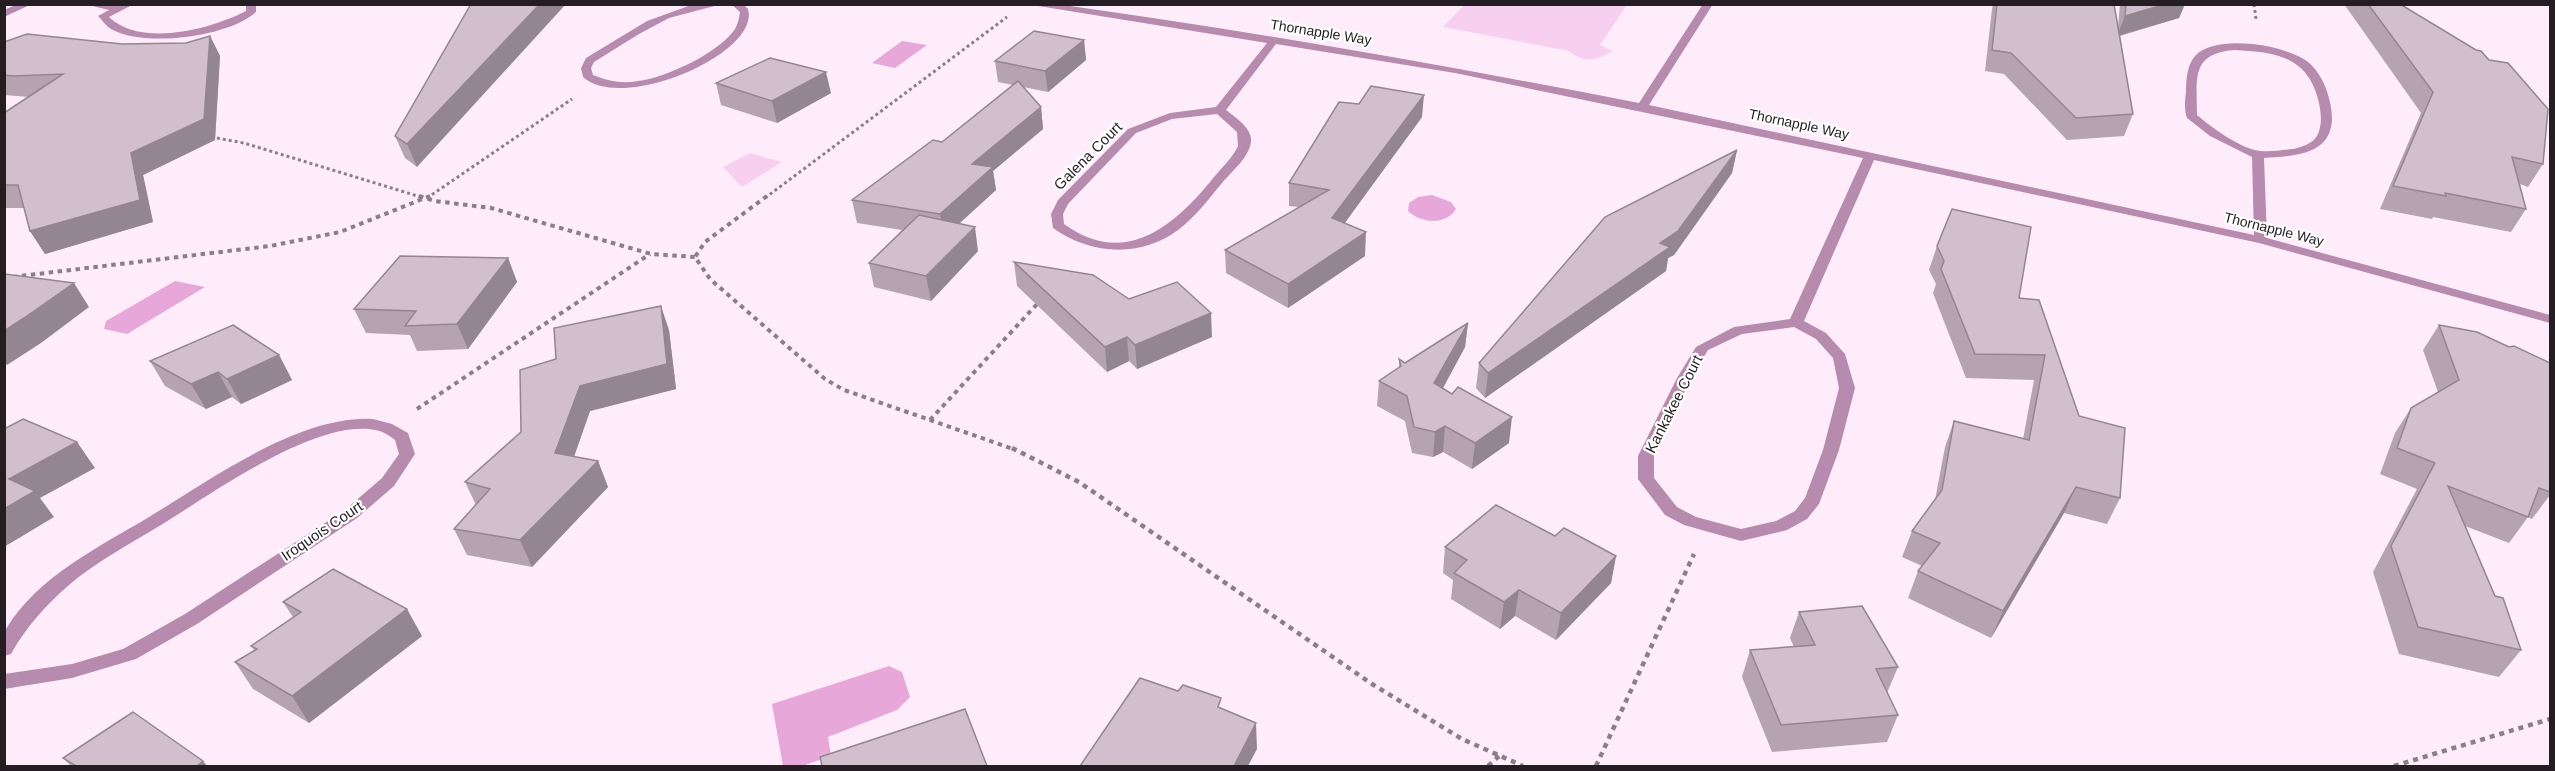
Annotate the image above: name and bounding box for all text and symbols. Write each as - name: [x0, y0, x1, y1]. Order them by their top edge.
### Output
- street label: Thornapple Way: [1269, 16, 1373, 48]
- street label: Thornapple Way: [1747, 106, 1851, 142]
- street label: Galena Court: [1050, 118, 1126, 193]
- street label: Thornapple Way: [2222, 209, 2326, 249]
- street label: Kankakee Court: [1642, 351, 1706, 456]
- street label: Iroquois Court: [278, 497, 366, 564]

